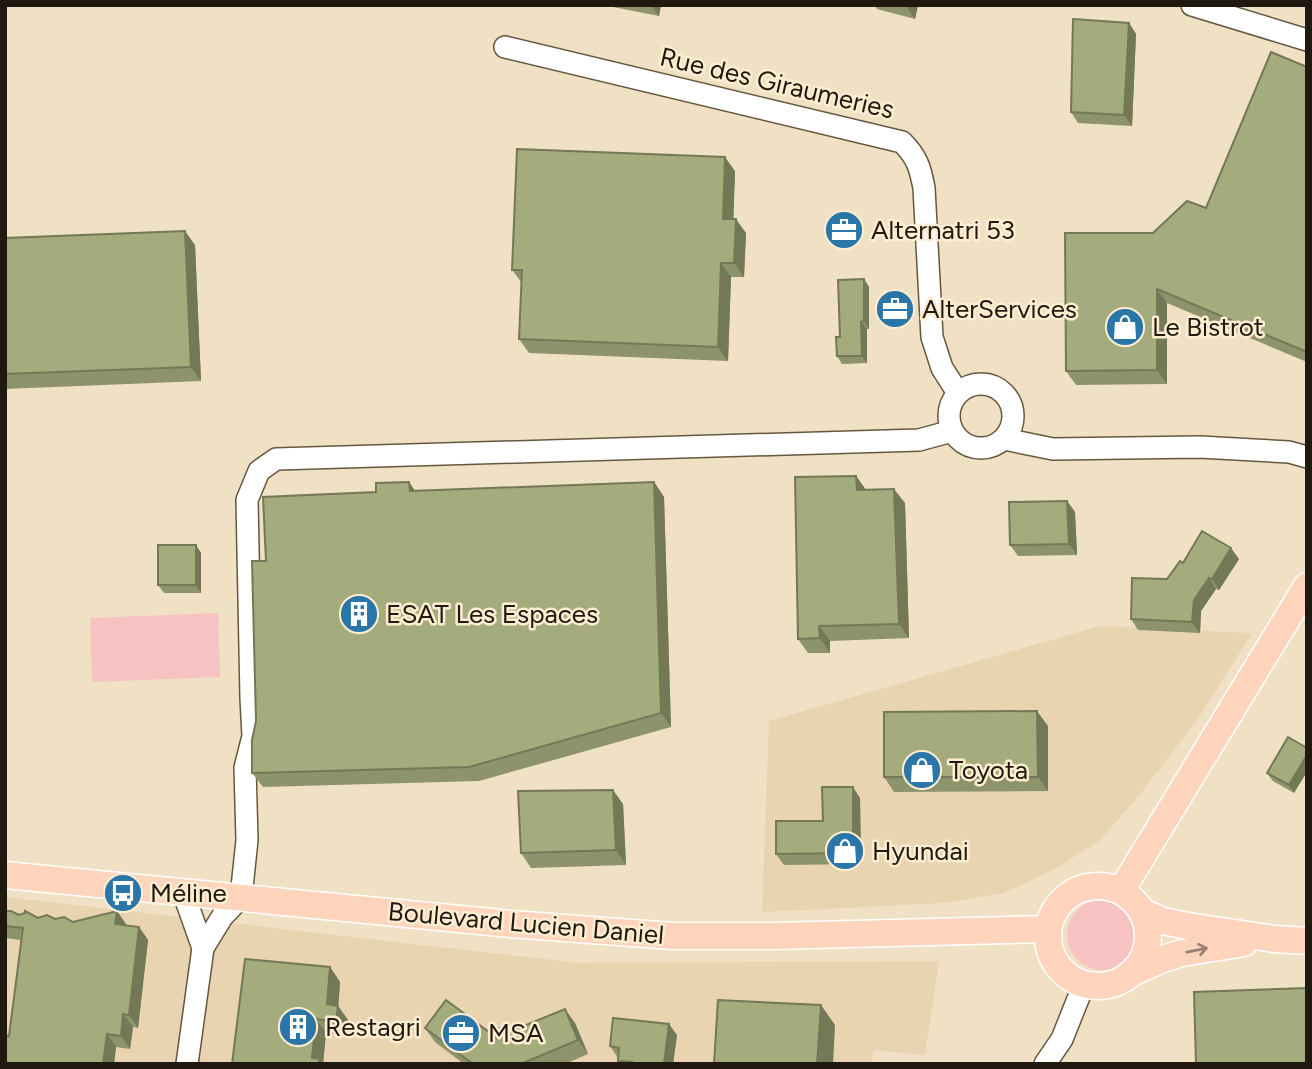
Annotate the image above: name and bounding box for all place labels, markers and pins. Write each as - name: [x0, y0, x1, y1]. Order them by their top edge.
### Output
- office icon: Alternatri 53: [823, 209, 865, 251]
- place label: Alternatri 53: [871, 214, 1015, 246]
- office icon: AlterServices: [874, 288, 916, 330]
- place label: AlterServices: [922, 293, 1077, 325]
- shop icon: Le Bistrot: [1104, 306, 1146, 348]
- place label: Le Bistrot: [1152, 311, 1264, 343]
- building icon: ESAT Les Espaces: [338, 593, 380, 635]
- place label: ESAT Les Espaces: [386, 598, 598, 630]
- shop icon: Toyota: [901, 749, 943, 791]
- place label: Toyota: [949, 754, 1028, 786]
- shop icon: Hyundai: [824, 830, 866, 872]
- place label: Hyundai: [872, 835, 969, 867]
- bus stop icon: Méline: [102, 872, 144, 914]
- place label: Méline: [150, 877, 227, 909]
- building icon: Restagri: [277, 1006, 319, 1048]
- place label: Restagri: [325, 1011, 421, 1043]
- office icon: MSA: [440, 1012, 482, 1054]
- place label: MSA: [488, 1017, 544, 1049]

